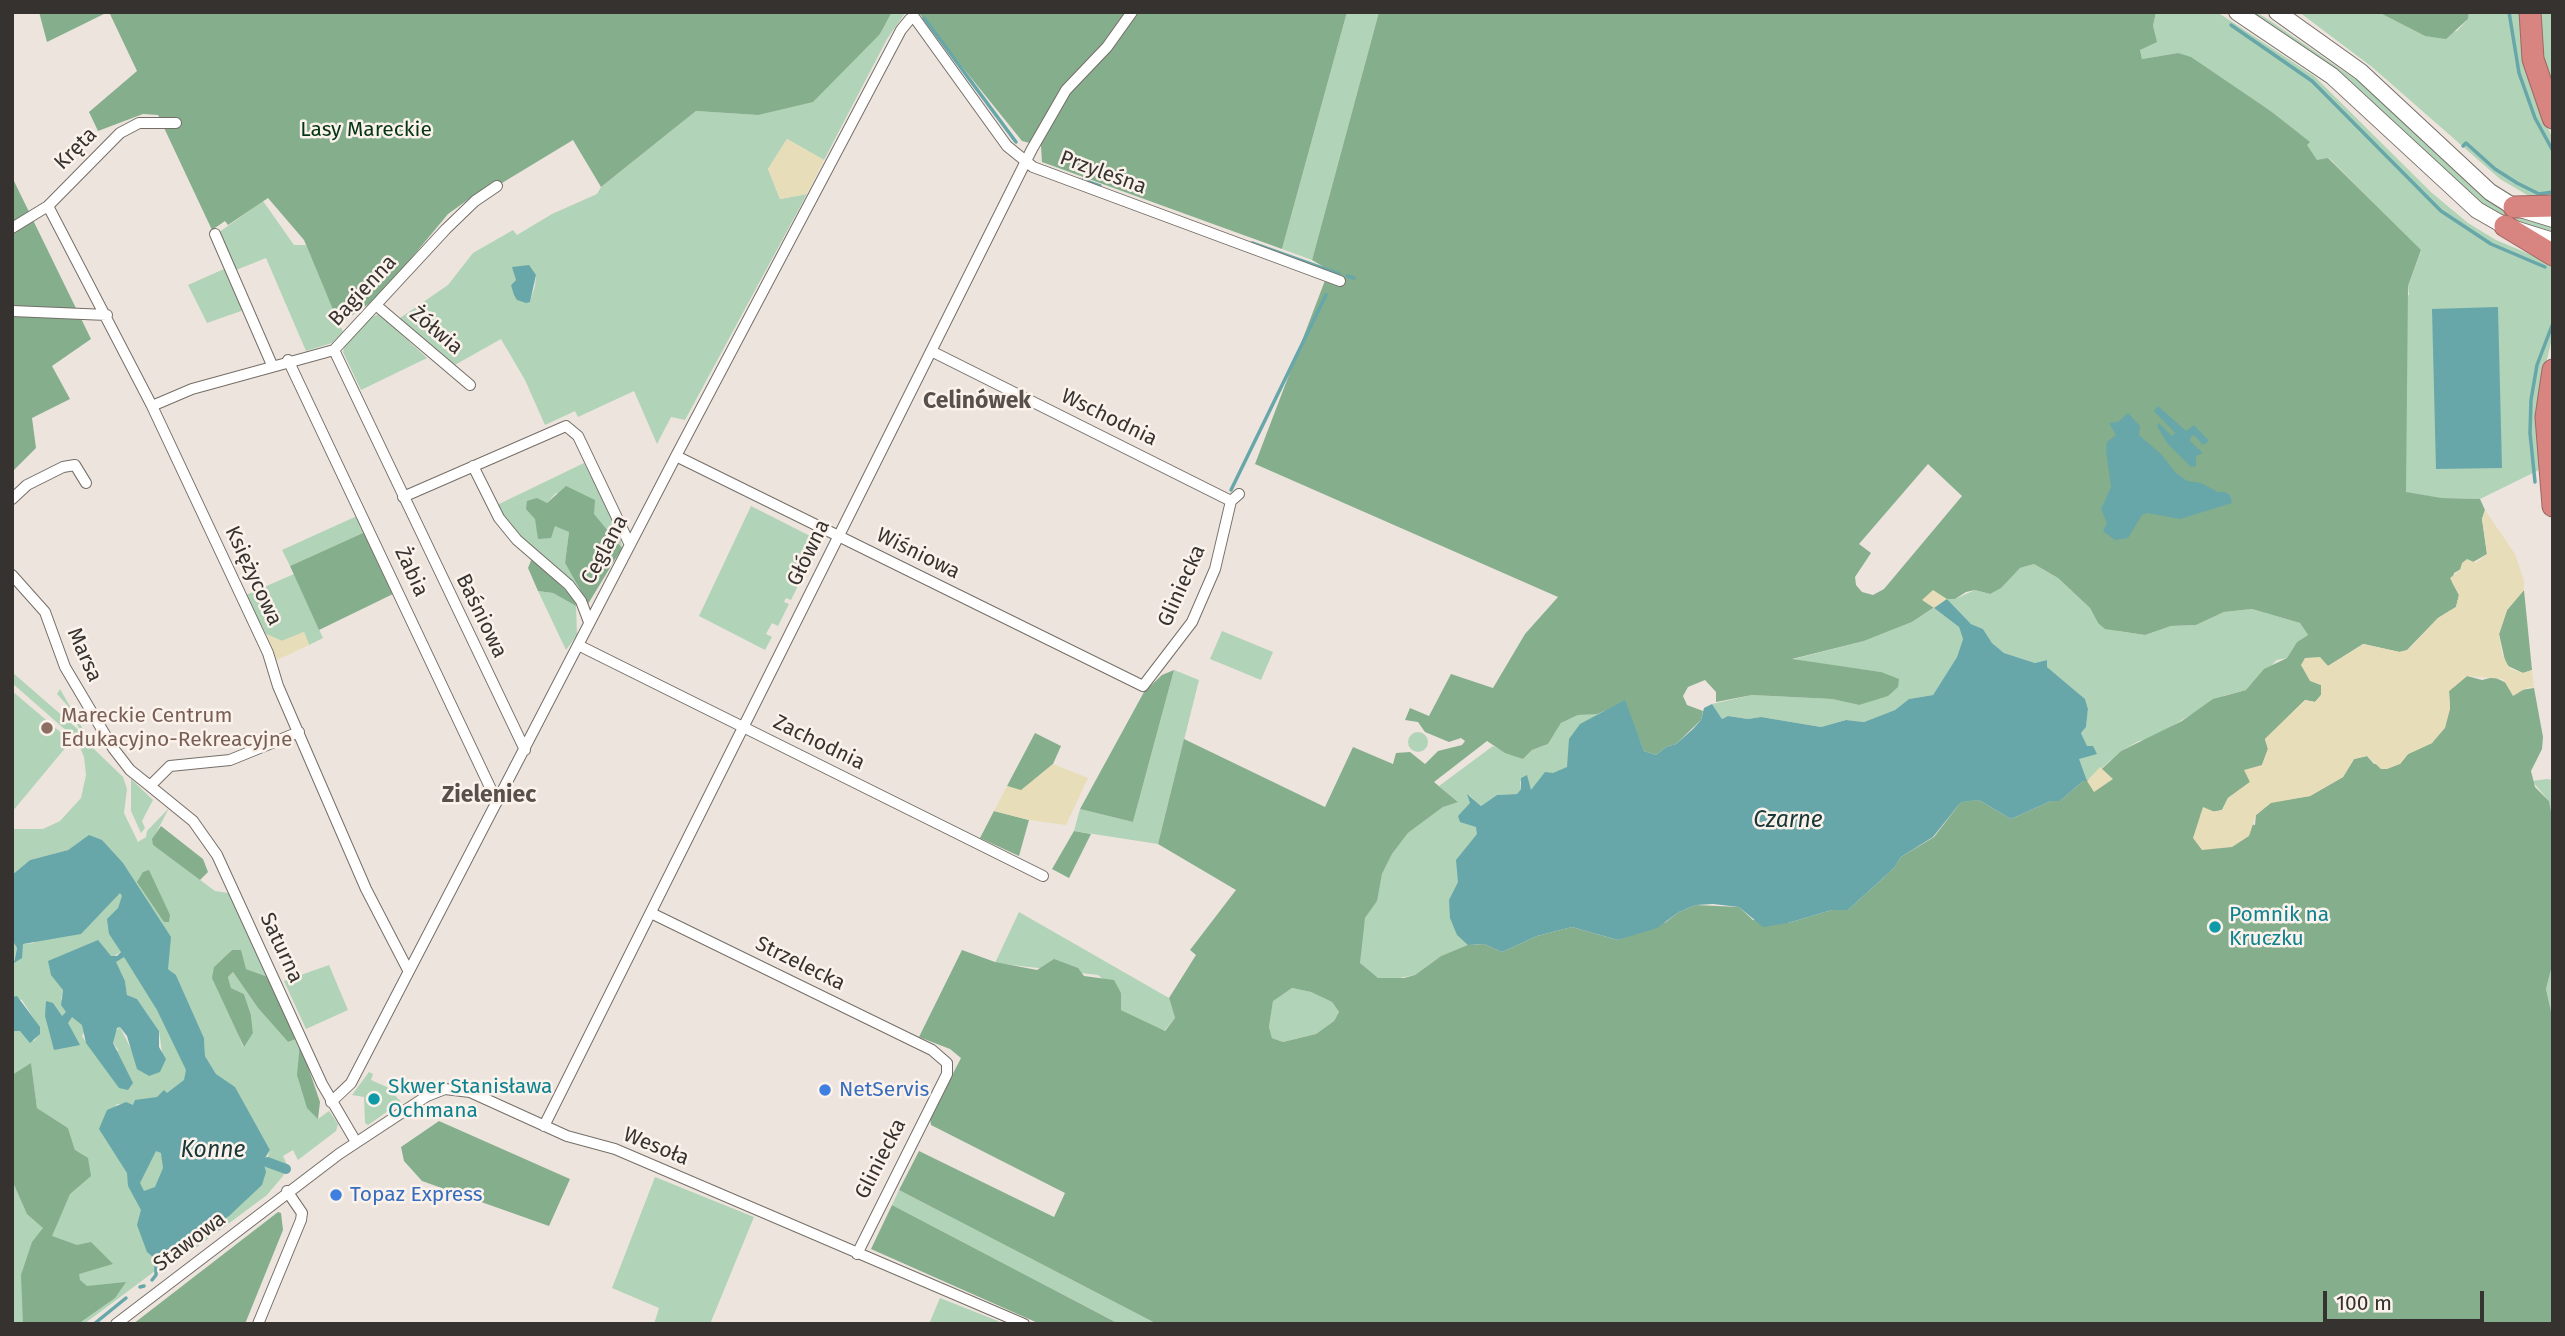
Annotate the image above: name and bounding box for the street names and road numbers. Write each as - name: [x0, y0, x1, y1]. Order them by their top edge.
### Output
- street label: Kręta: [49, 122, 103, 176]
- street label: Przyleśna: [1056, 146, 1150, 200]
- street label: Bagienna: [324, 250, 402, 332]
- street label: Żółwia: [404, 302, 468, 360]
- street label: Wschodnia: [1057, 384, 1161, 452]
- street label: Ceglana: [576, 511, 634, 589]
- street label: Główna: [782, 516, 836, 590]
- street label: Księżycowa: [219, 522, 287, 630]
- street label: Wiśniowa: [872, 523, 964, 585]
- street label: Gliniecka: [1153, 541, 1211, 631]
- street label: Żabia: [389, 543, 433, 601]
- street label: Baśniowa: [450, 570, 512, 662]
- street label: Marsa: [61, 624, 107, 686]
- street label: Zachodnia: [769, 710, 869, 776]
- street label: Saturna: [254, 909, 308, 987]
- street label: Strzelecka: [751, 931, 849, 997]
- street label: Gliniecka: [850, 1115, 912, 1203]
- street label: Wesoła: [620, 1123, 692, 1171]
- street label: Stawowa: [149, 1207, 231, 1277]

